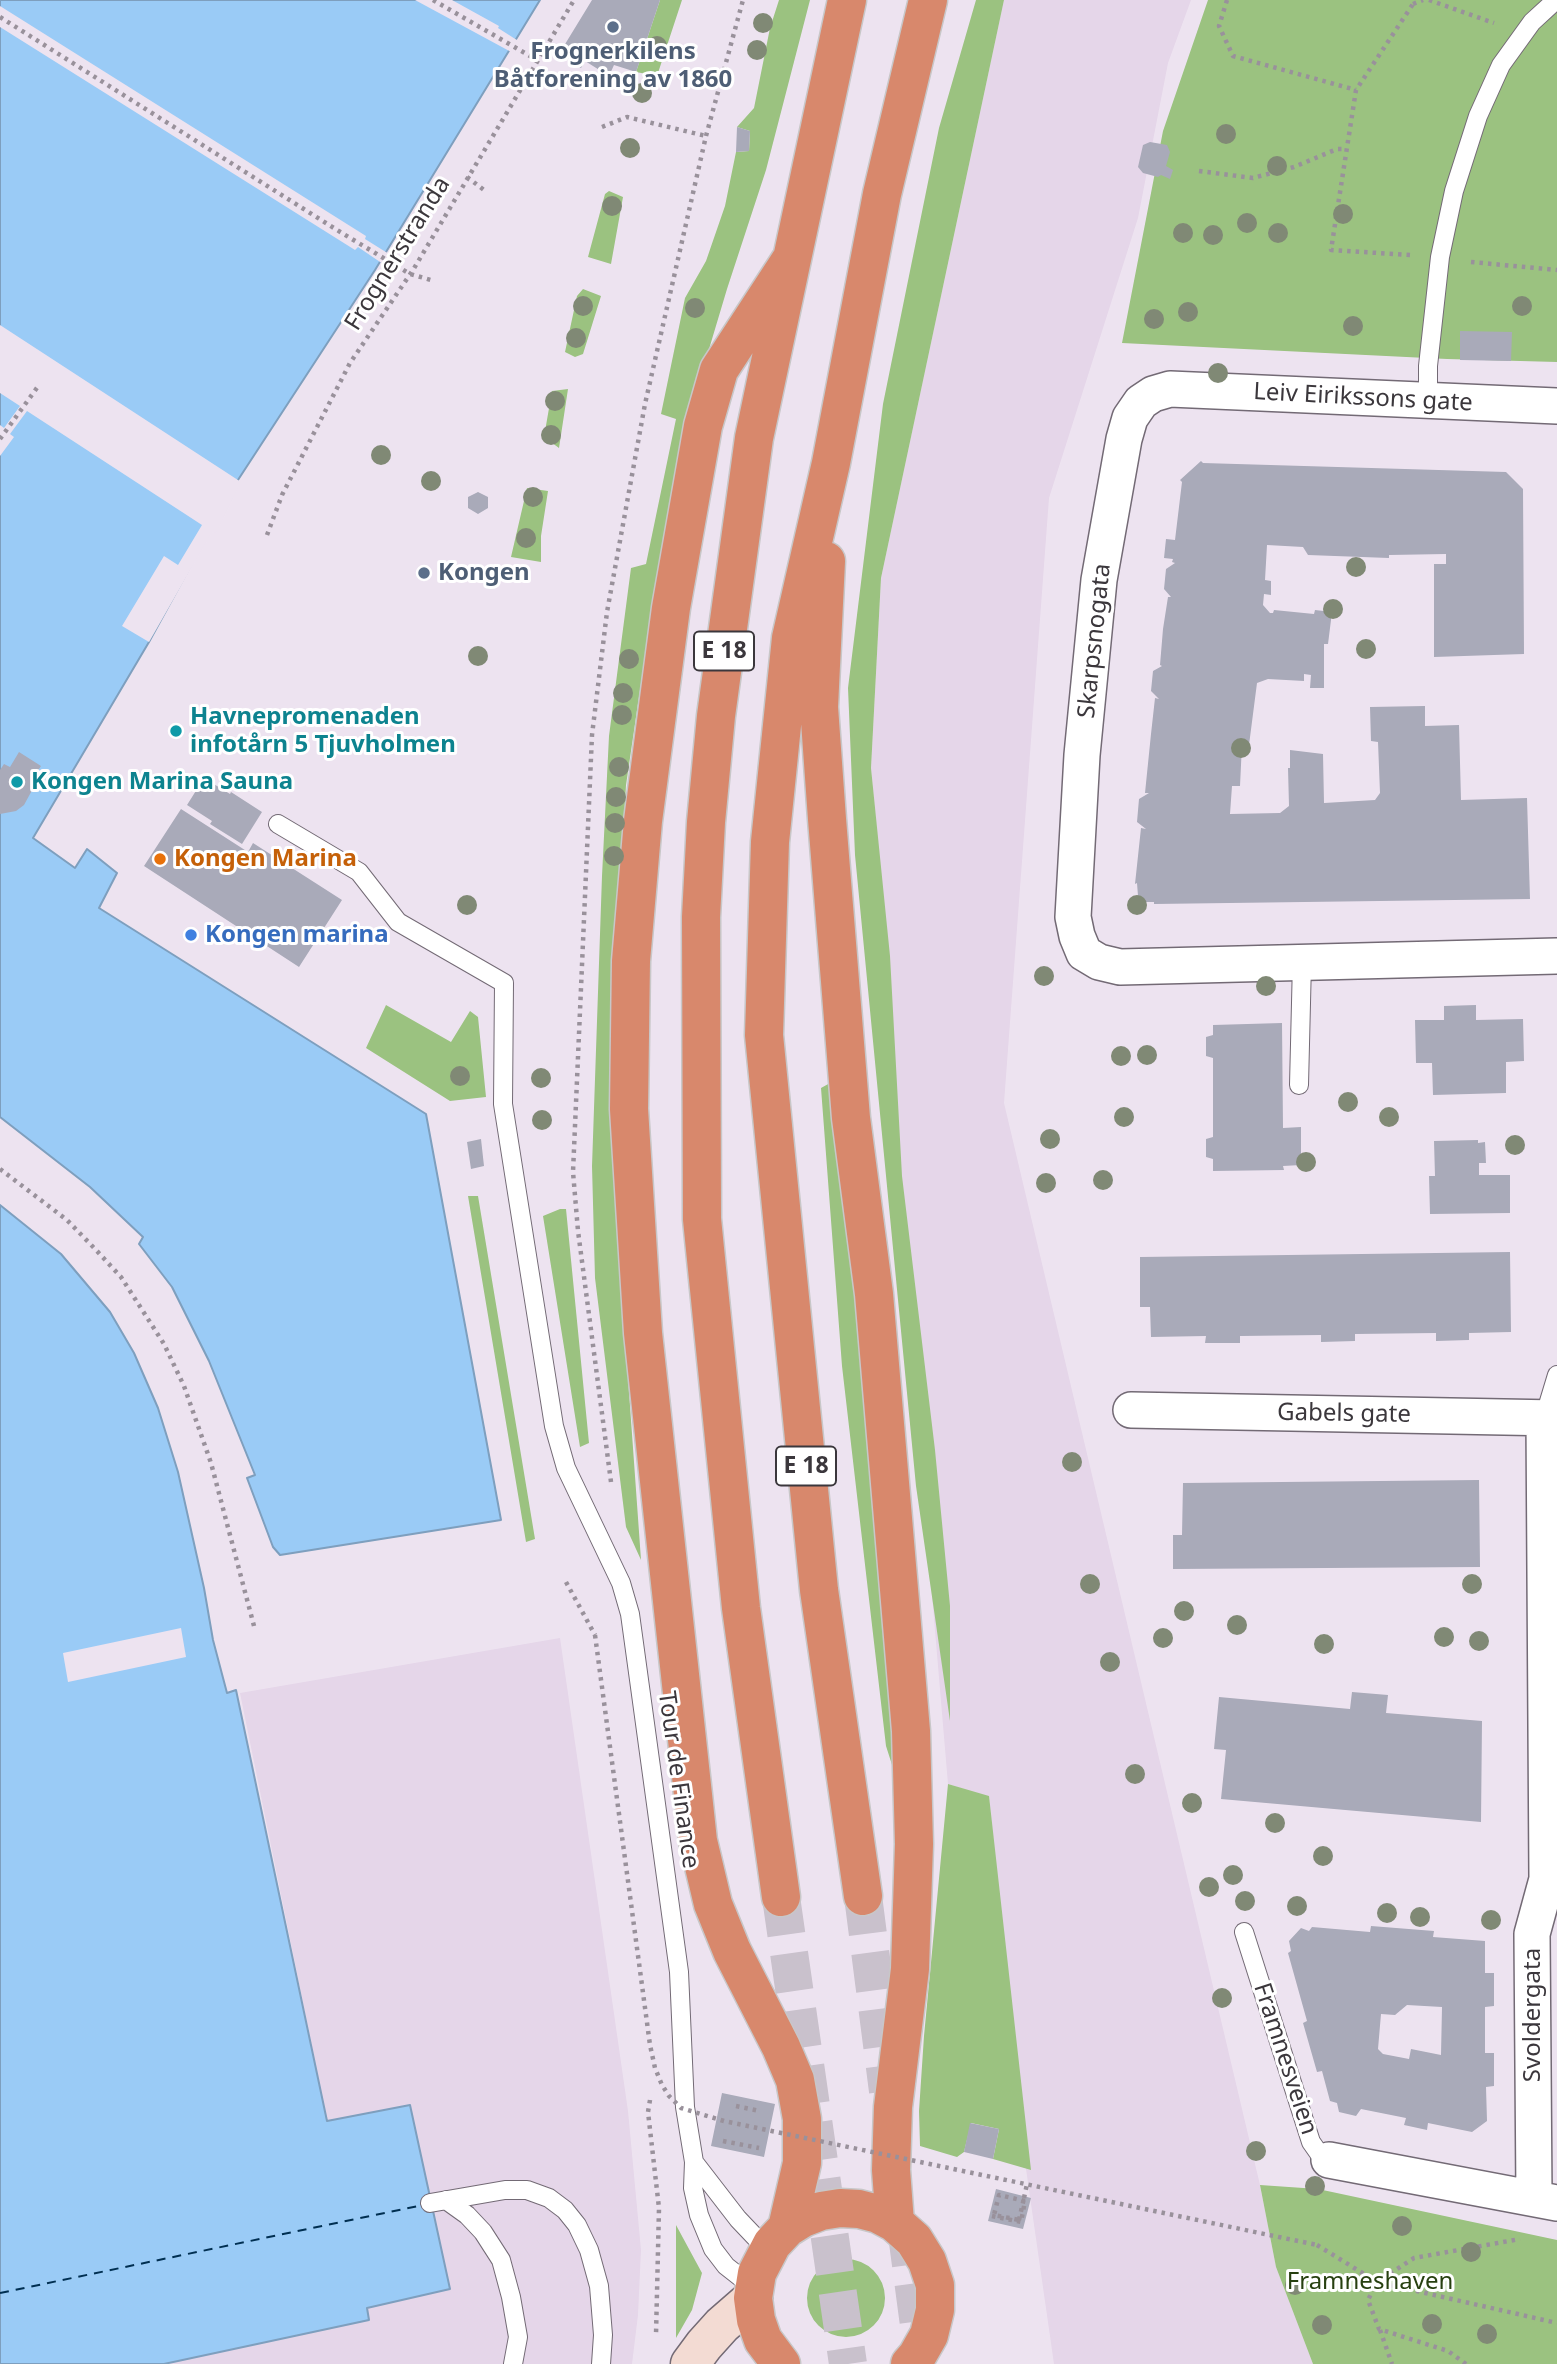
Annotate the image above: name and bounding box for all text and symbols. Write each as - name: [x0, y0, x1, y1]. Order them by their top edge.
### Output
- marker: Frognerkilens Båtforening av 1860: [605, 19, 621, 35]
- place label: Frognerkilens Båtforening av 1860: [494, 38, 732, 94]
- street label: Frognerstranda: [339, 172, 457, 336]
- street label: Leiv Eirikssons gate: [1253, 378, 1473, 418]
- place label: Kongen: [438, 559, 530, 587]
- street label: Skarpsnogata: [1073, 562, 1117, 720]
- marker: Kongen: [416, 565, 432, 581]
- road number: E 18: [694, 632, 754, 670]
- place label: Havnepromenaden infotårn 5 Tjuvholmen: [190, 703, 456, 759]
- marker: Havnepromenaden infotårn 5 Tjuvholmen: [168, 723, 184, 739]
- place label: Kongen Marina Sauna: [31, 768, 293, 796]
- marker: Kongen Marina Sauna: [9, 774, 25, 790]
- place label: Kongen Marina: [174, 845, 357, 873]
- marker: Kongen Marina: [152, 851, 168, 867]
- place label: Kongen marina: [205, 921, 389, 949]
- marker: Kongen marina: [183, 927, 199, 943]
- street label: Gabels gate: [1277, 1398, 1411, 1430]
- road number: E 18: [776, 1446, 836, 1485]
- street label: Tour de Finance: [651, 1690, 705, 1870]
- street label: Svoldergata: [1519, 1948, 1547, 2082]
- street label: Framnesveien: [1247, 1979, 1323, 2139]
- park label: Framneshaven: [1287, 2268, 1453, 2296]

